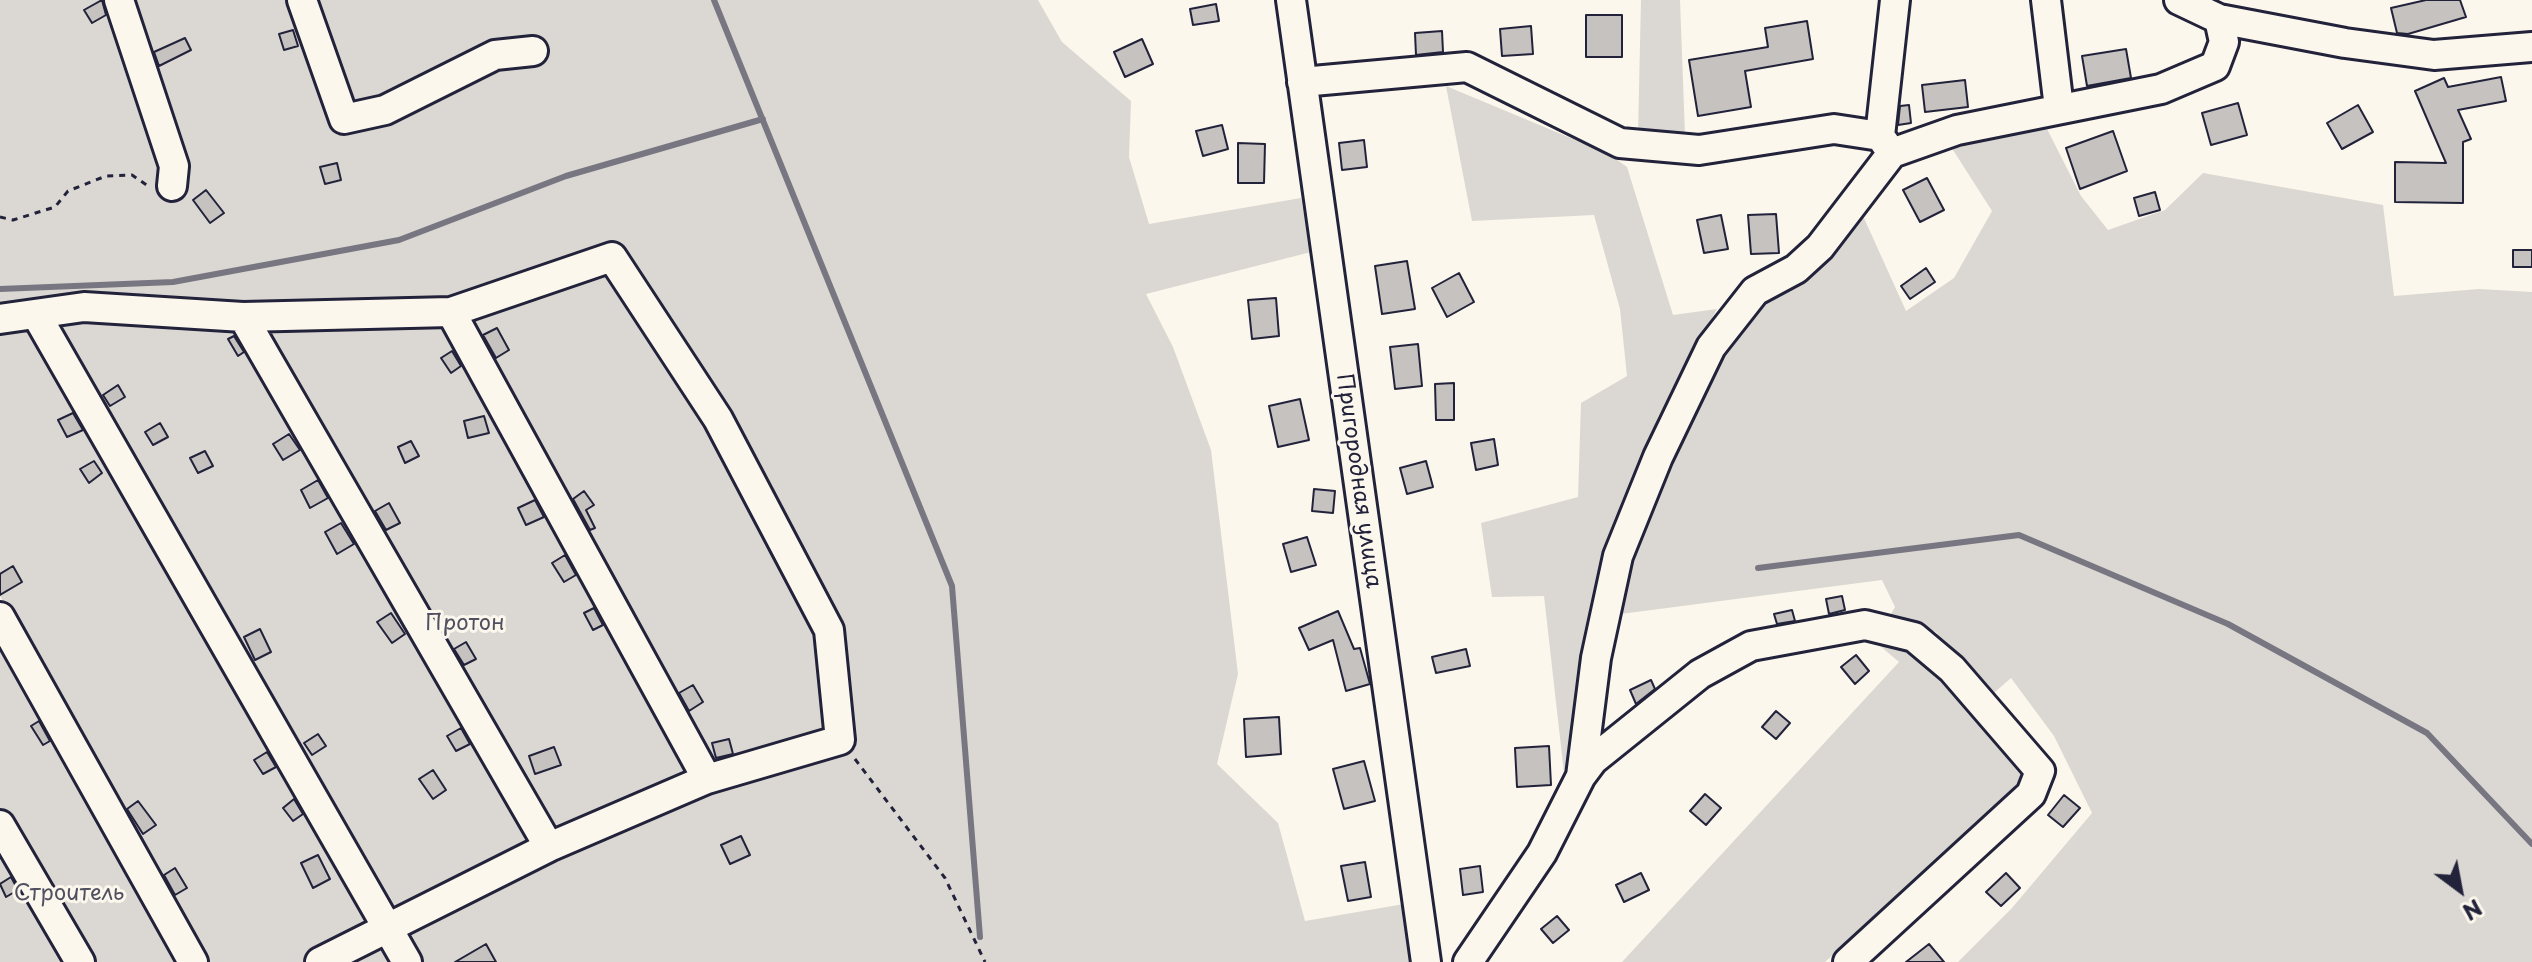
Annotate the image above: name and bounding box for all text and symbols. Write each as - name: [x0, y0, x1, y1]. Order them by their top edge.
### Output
- street label: Пригородная улица: [1330, 372, 1386, 590]
- park label: Протон: [425, 611, 505, 637]
- north arrow: [2420, 850, 2500, 930]
- park label: Строитель: [14, 881, 124, 907]
- text: N: [2457, 892, 2489, 929]

